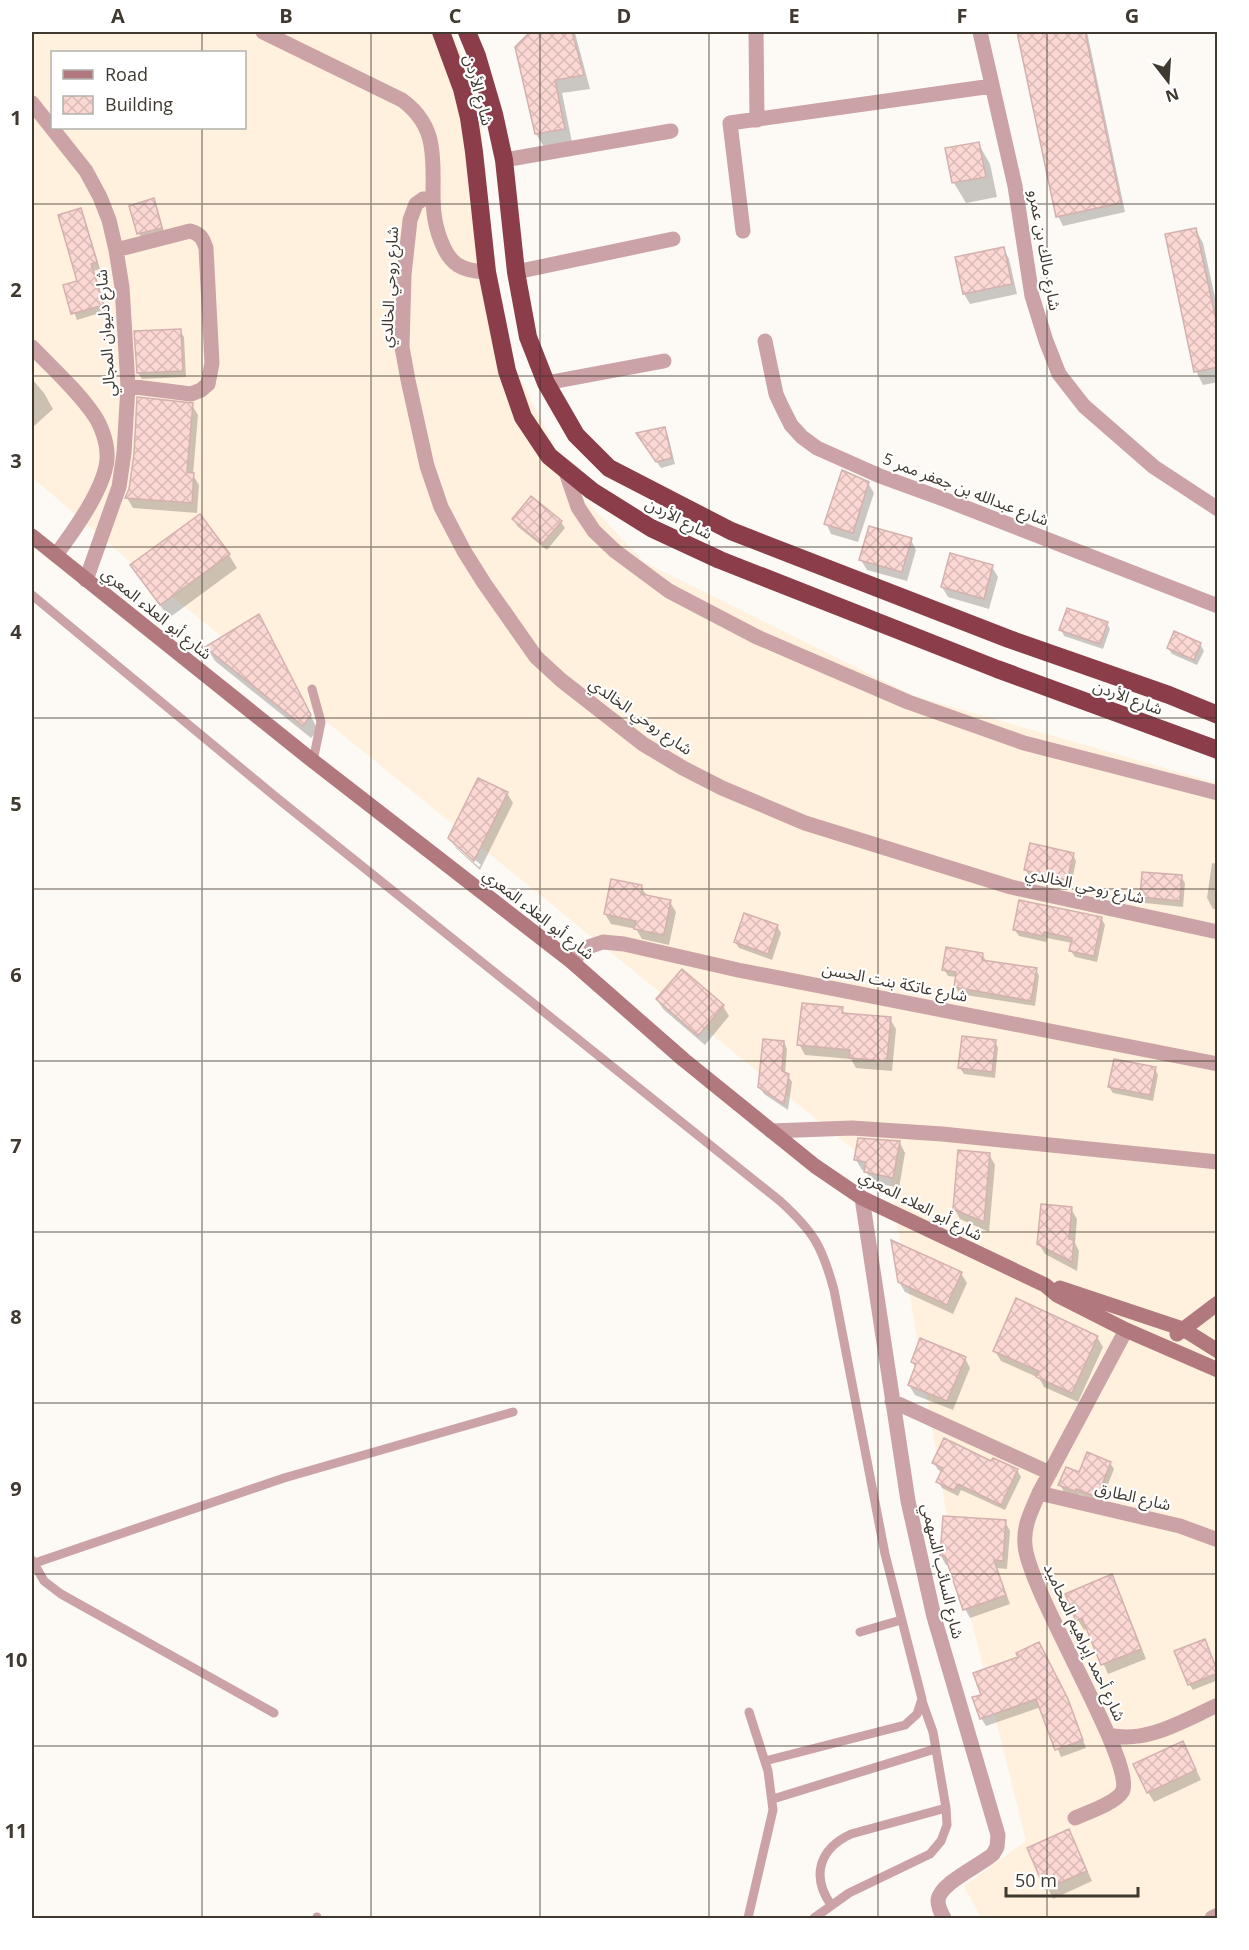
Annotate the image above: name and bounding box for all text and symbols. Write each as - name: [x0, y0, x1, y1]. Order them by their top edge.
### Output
- text: A: [111, 2, 125, 29]
- text: B: [279, 2, 293, 29]
- text: C: [449, 2, 462, 29]
- text: D: [617, 2, 631, 29]
- text: E: [788, 2, 800, 29]
- text: F: [957, 2, 967, 29]
- text: G: [1125, 2, 1139, 29]
- legend: [51, 51, 246, 129]
- north arrow: [1138, 51, 1198, 111]
- street label: شارع الأردن: [457, 52, 499, 128]
- text: Road: [105, 62, 148, 86]
- text: N: [1163, 83, 1182, 108]
- text: Building: [105, 92, 173, 116]
- text: 1: [10, 104, 22, 131]
- street label: شارع مالك بن عمرو: [1022, 188, 1066, 313]
- street label: شارع روحي الخالدي: [375, 226, 405, 348]
- street label: شارع دليوان المجالي: [90, 268, 122, 397]
- text: 2: [10, 276, 22, 303]
- text: 3: [10, 447, 22, 474]
- street label: شارع عبدالله بن جعفر ممر 5: [879, 447, 1052, 533]
- street label: شارع الأردن: [641, 492, 716, 546]
- street label: شارع أبو العلاء المعري: [96, 562, 217, 666]
- text: 4: [10, 618, 22, 645]
- street label: شارع روحي الخالدي: [584, 672, 697, 761]
- street label: شارع الأردن: [1090, 674, 1166, 722]
- text: 5: [10, 790, 22, 817]
- street label: شارع روحي الخالدي: [1023, 862, 1147, 910]
- street label: شارع أبو العلاء المعري: [477, 864, 599, 966]
- street label: شارع عاتكة بنت الحسن: [820, 957, 970, 1009]
- text: 6: [10, 961, 22, 988]
- text: 7: [10, 1132, 22, 1159]
- street label: شارع أبو العلاء المعري: [855, 1164, 986, 1247]
- text: 8: [10, 1303, 22, 1330]
- text: 9: [10, 1475, 22, 1502]
- street label: شارع الطارق: [1093, 1477, 1173, 1517]
- street label: شارع السائب السهمي: [915, 1501, 969, 1641]
- street label: شارع أحمد إبراهيم المحاميد: [1037, 1560, 1131, 1725]
- text: 10: [5, 1646, 27, 1673]
- text: 11: [5, 1817, 27, 1844]
- scale bar: [1006, 1860, 1138, 1898]
- text: 50 m: [1015, 1868, 1057, 1892]

